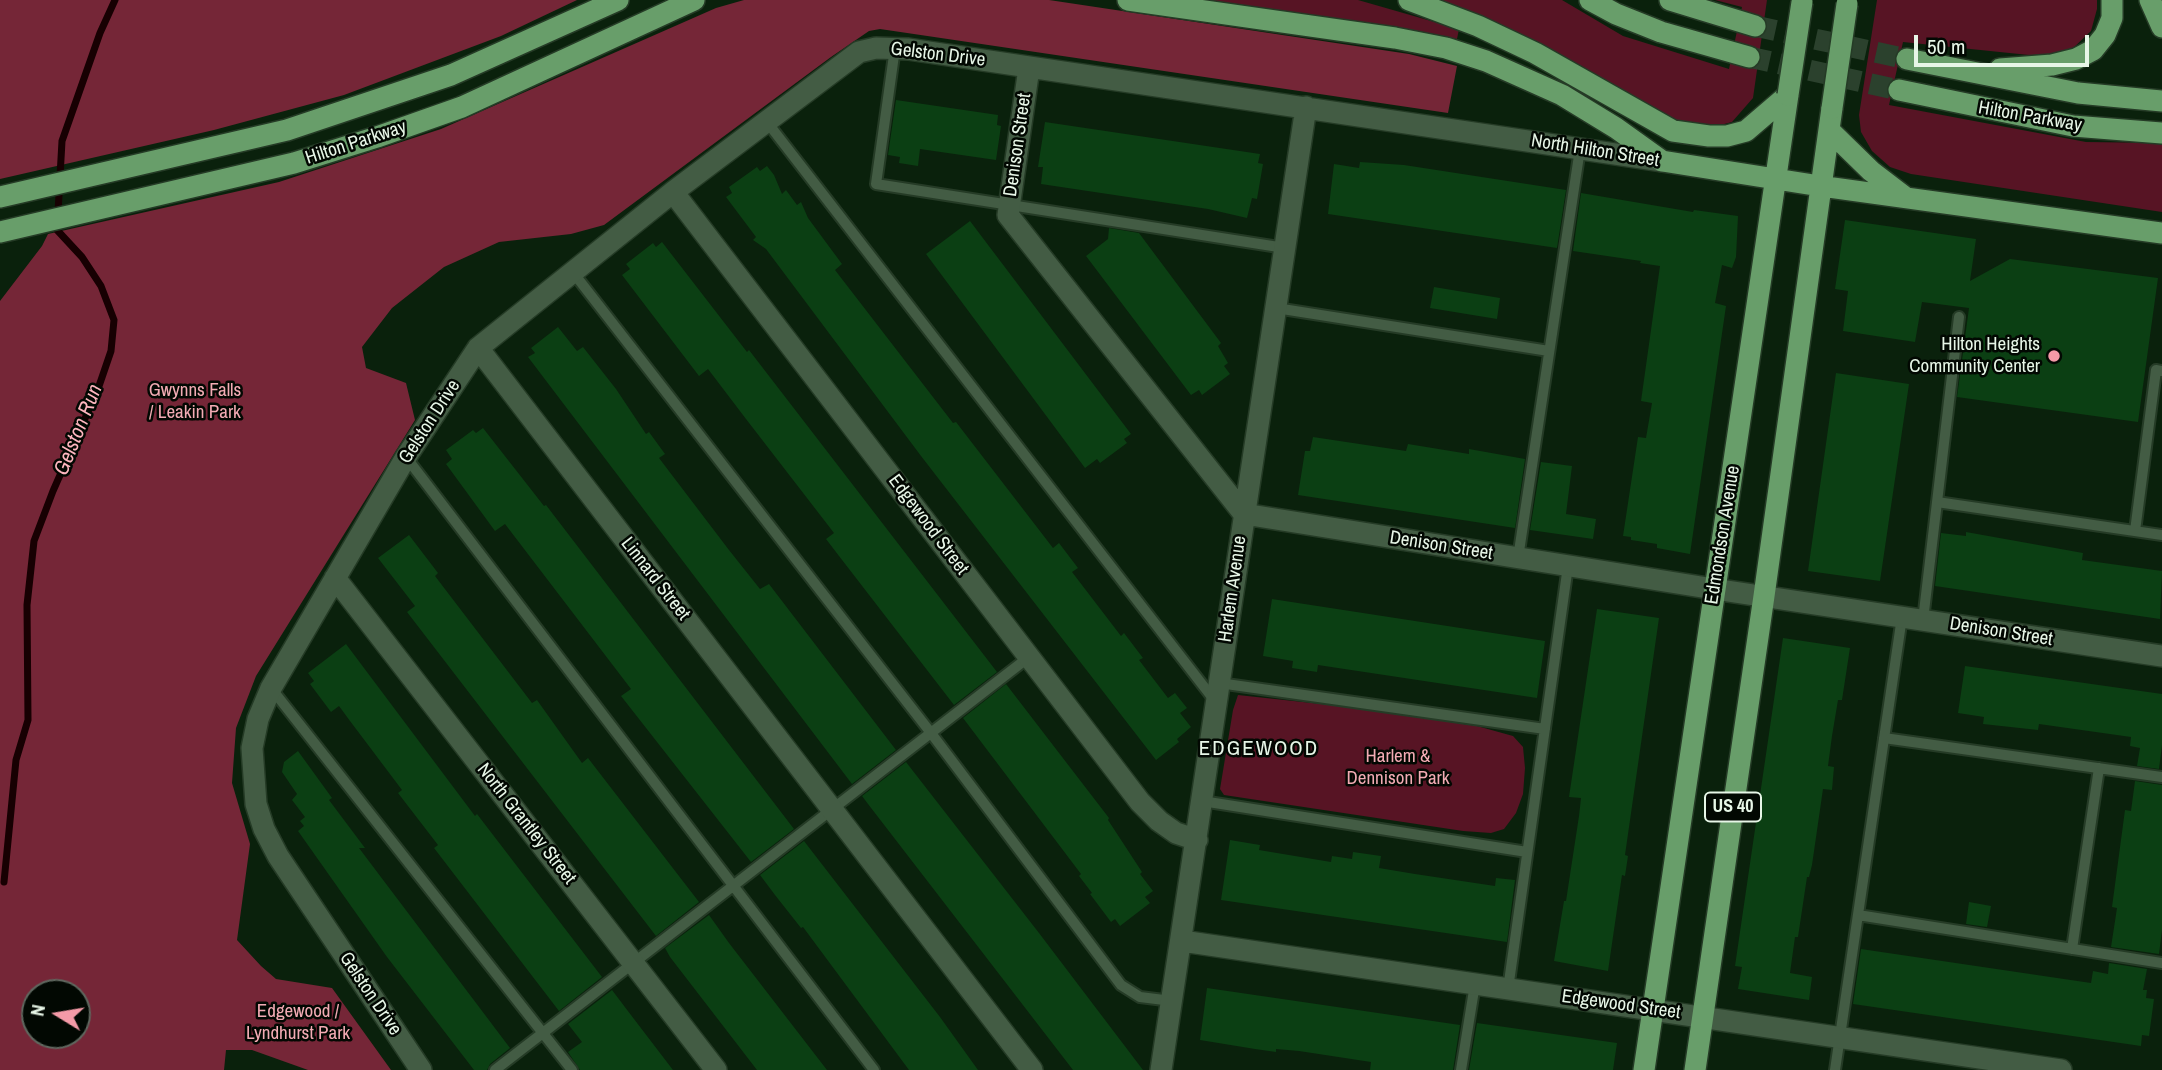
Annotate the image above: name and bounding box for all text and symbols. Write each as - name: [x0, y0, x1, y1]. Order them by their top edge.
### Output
- scale bar: [1917, 21, 2092, 65]
- text: 50 m: [1927, 32, 1965, 61]
- street label: Gelston Drive: [889, 38, 987, 72]
- street label: Denison Street: [999, 92, 1037, 198]
- street label: Hilton Parkway: [1976, 97, 2084, 137]
- street label: Hilton Parkway: [303, 116, 409, 170]
- street label: North Hilton Street: [1529, 130, 1661, 172]
- place label: Hilton Heights Community Center: [1909, 334, 2040, 378]
- marker: Hilton Heights Community Center: [2046, 348, 2062, 364]
- street label: Gelston Drive: [395, 376, 465, 468]
- park label: Gwynns Falls / Leakin Park: [149, 380, 241, 424]
- water label: Gelston Run: [49, 381, 109, 479]
- street label: Edmondson Avenue: [1701, 464, 1745, 606]
- street label: Edgewood Street: [883, 470, 973, 580]
- street label: Denison Street: [1388, 527, 1494, 565]
- street label: Linnard Street: [616, 533, 694, 625]
- street label: Harlem Avenue: [1214, 534, 1252, 644]
- street label: Denison Street: [1948, 613, 2054, 651]
- district label: EDGEWOOD: [1200, 736, 1318, 762]
- park label: Harlem & Dennison Park: [1346, 746, 1450, 790]
- street label: North Grantley Street: [472, 759, 580, 889]
- road number: US 40: [1705, 792, 1761, 822]
- street label: Gelston Drive: [334, 948, 406, 1040]
- north arrow: [21, 979, 91, 1049]
- street label: Edgewood Street: [1560, 985, 1682, 1025]
- park label: Edgewood / Lyndhurst Park: [246, 1001, 350, 1045]
- text: N: [24, 1002, 51, 1018]

